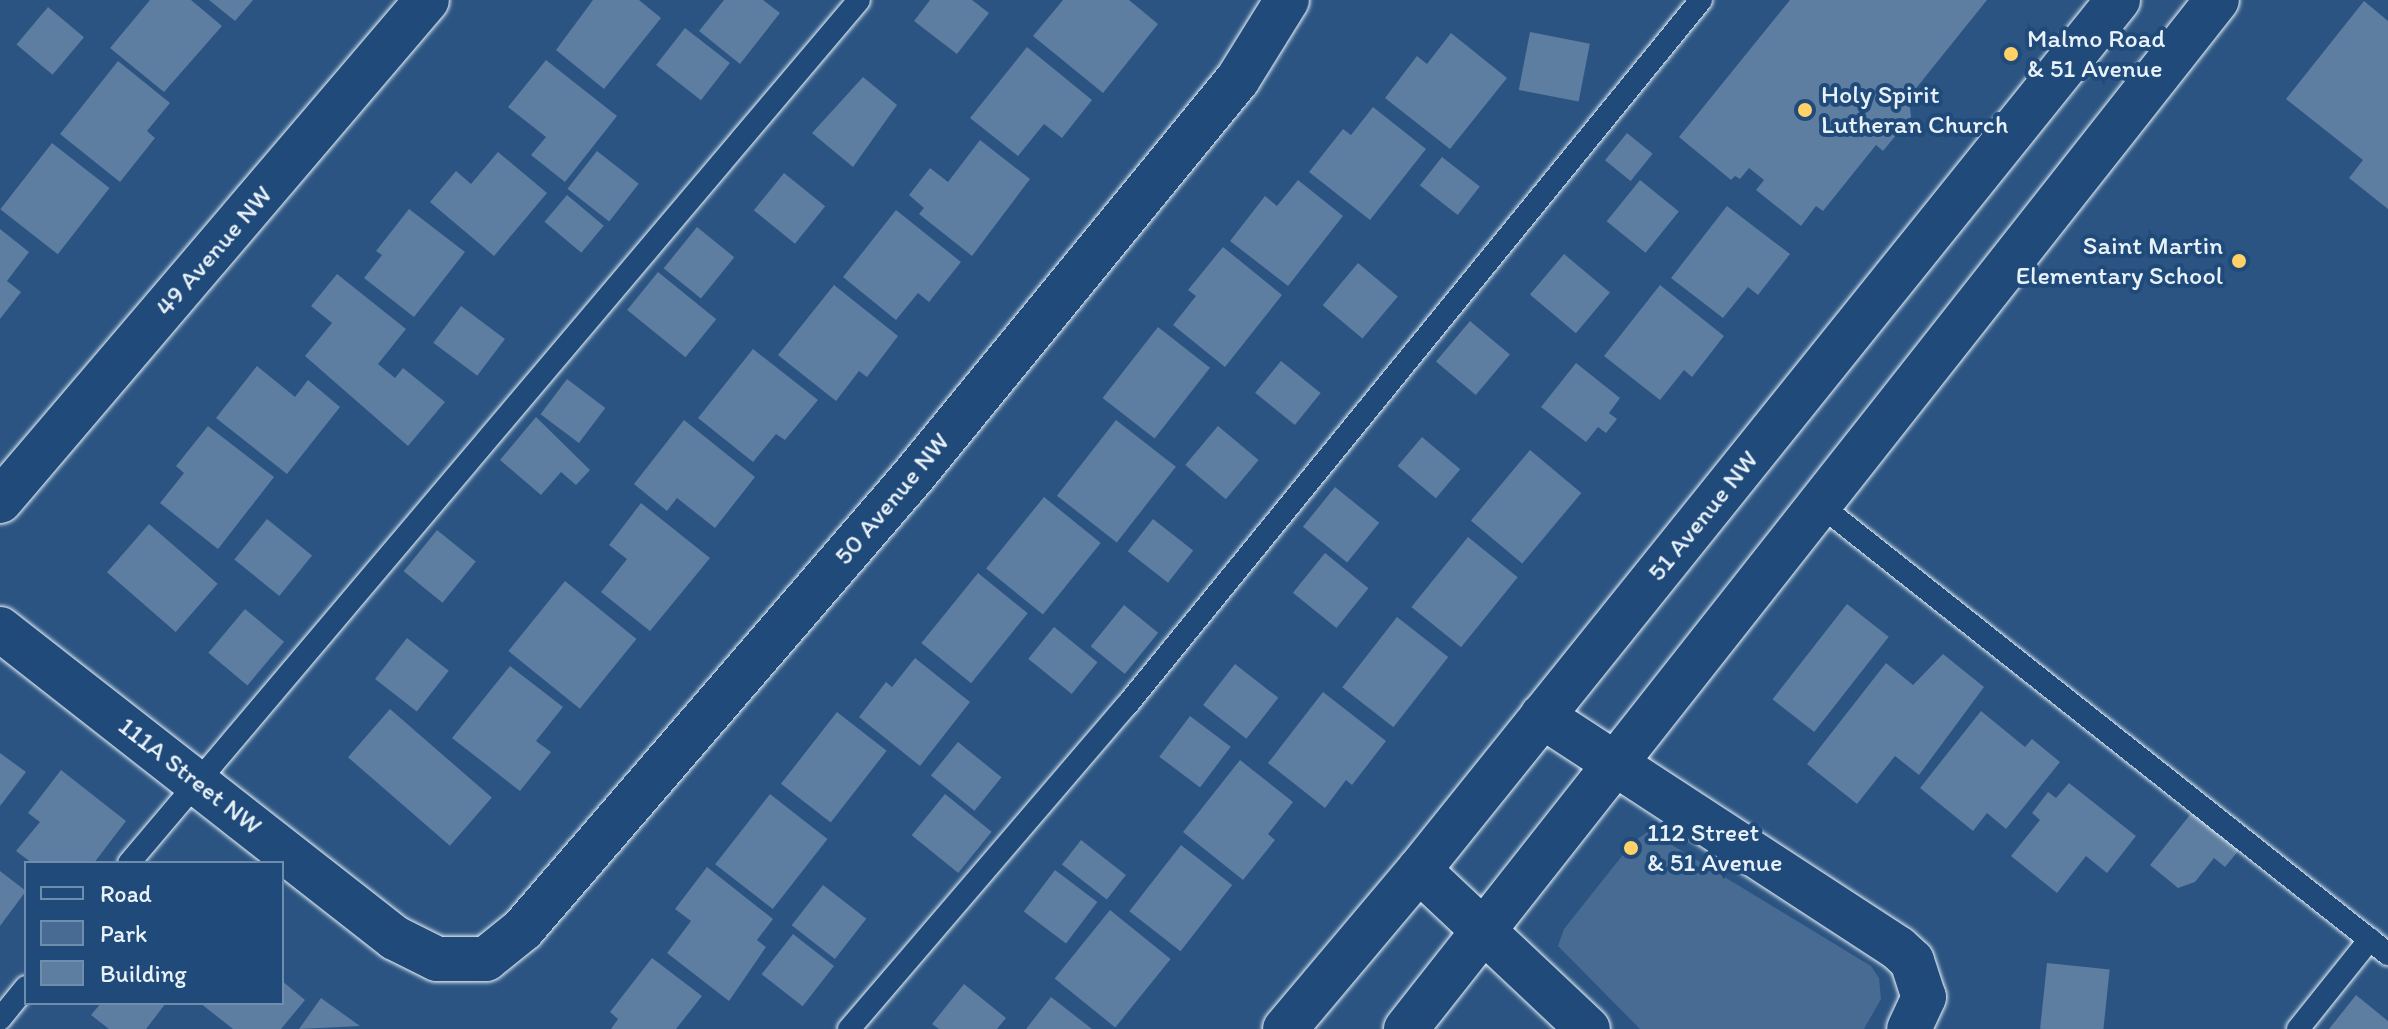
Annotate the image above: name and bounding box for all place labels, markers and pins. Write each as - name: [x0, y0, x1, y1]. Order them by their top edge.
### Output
- place label: Malmo Road & 51 Avenue: [2027, 23, 2164, 84]
- marker: Malmo Road & 51 Avenue: [2002, 45, 2020, 63]
- place label: Holy Spirit Lutheran Church: [1821, 79, 2009, 140]
- marker: Holy Spirit Lutheran Church: [1796, 101, 1814, 119]
- place label: Saint Martin Elementary School: [2016, 230, 2223, 292]
- marker: Saint Martin Elementary School: [2230, 252, 2248, 270]
- place label: 112 Street & 51 Avenue: [1647, 817, 1783, 878]
- marker: 112 Street & 51 Avenue: [1622, 839, 1640, 857]

